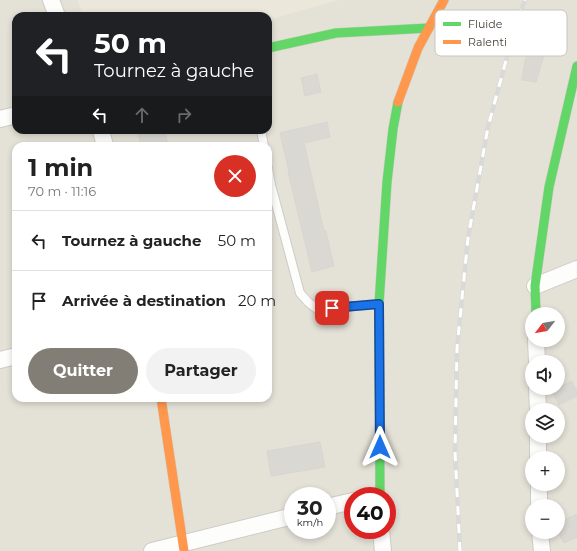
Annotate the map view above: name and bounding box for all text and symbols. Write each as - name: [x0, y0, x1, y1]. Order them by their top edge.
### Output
- legend: [435, 10, 567, 56]
- text: Fluide: [468, 17, 503, 31]
- text: 50 m: [94, 26, 167, 60]
- icon: left: [28, 28, 80, 80]
- text: Ralenti: [468, 35, 507, 49]
- text: Tournez à gauche: [94, 60, 254, 82]
- icon: left: [89, 104, 111, 126]
- icon: ahead: [131, 104, 153, 126]
- icon: right: [173, 104, 195, 126]
- text: 1 min: [28, 153, 93, 182]
- button: close: [214, 155, 256, 197]
- text: 70 m · 11:16: [28, 183, 96, 199]
- icon: left: [28, 230, 50, 252]
- text: Tournez à gauche: [62, 231, 201, 250]
- text: 50 m: [218, 231, 256, 250]
- icon: arrive: [28, 290, 50, 312]
- text: Arrivée à destination: [62, 291, 226, 310]
- text: 20 m: [238, 291, 276, 310]
- pin: [315, 291, 349, 325]
- icon: arrive: [321, 297, 343, 319]
- north arrow: [525, 307, 565, 347]
- map controls: [525, 307, 565, 539]
- button: Quitter: [28, 348, 138, 394]
- button: Partager: [146, 348, 256, 394]
- button: sound: [525, 355, 565, 395]
- button: layers: [525, 403, 565, 443]
- position arrow: [359, 426, 401, 468]
- button: +: [525, 451, 565, 491]
- speed limit sign: 40: [344, 487, 396, 539]
- text: 30: [297, 496, 323, 520]
- button: −: [525, 499, 565, 539]
- text: km/h: [297, 516, 323, 529]

